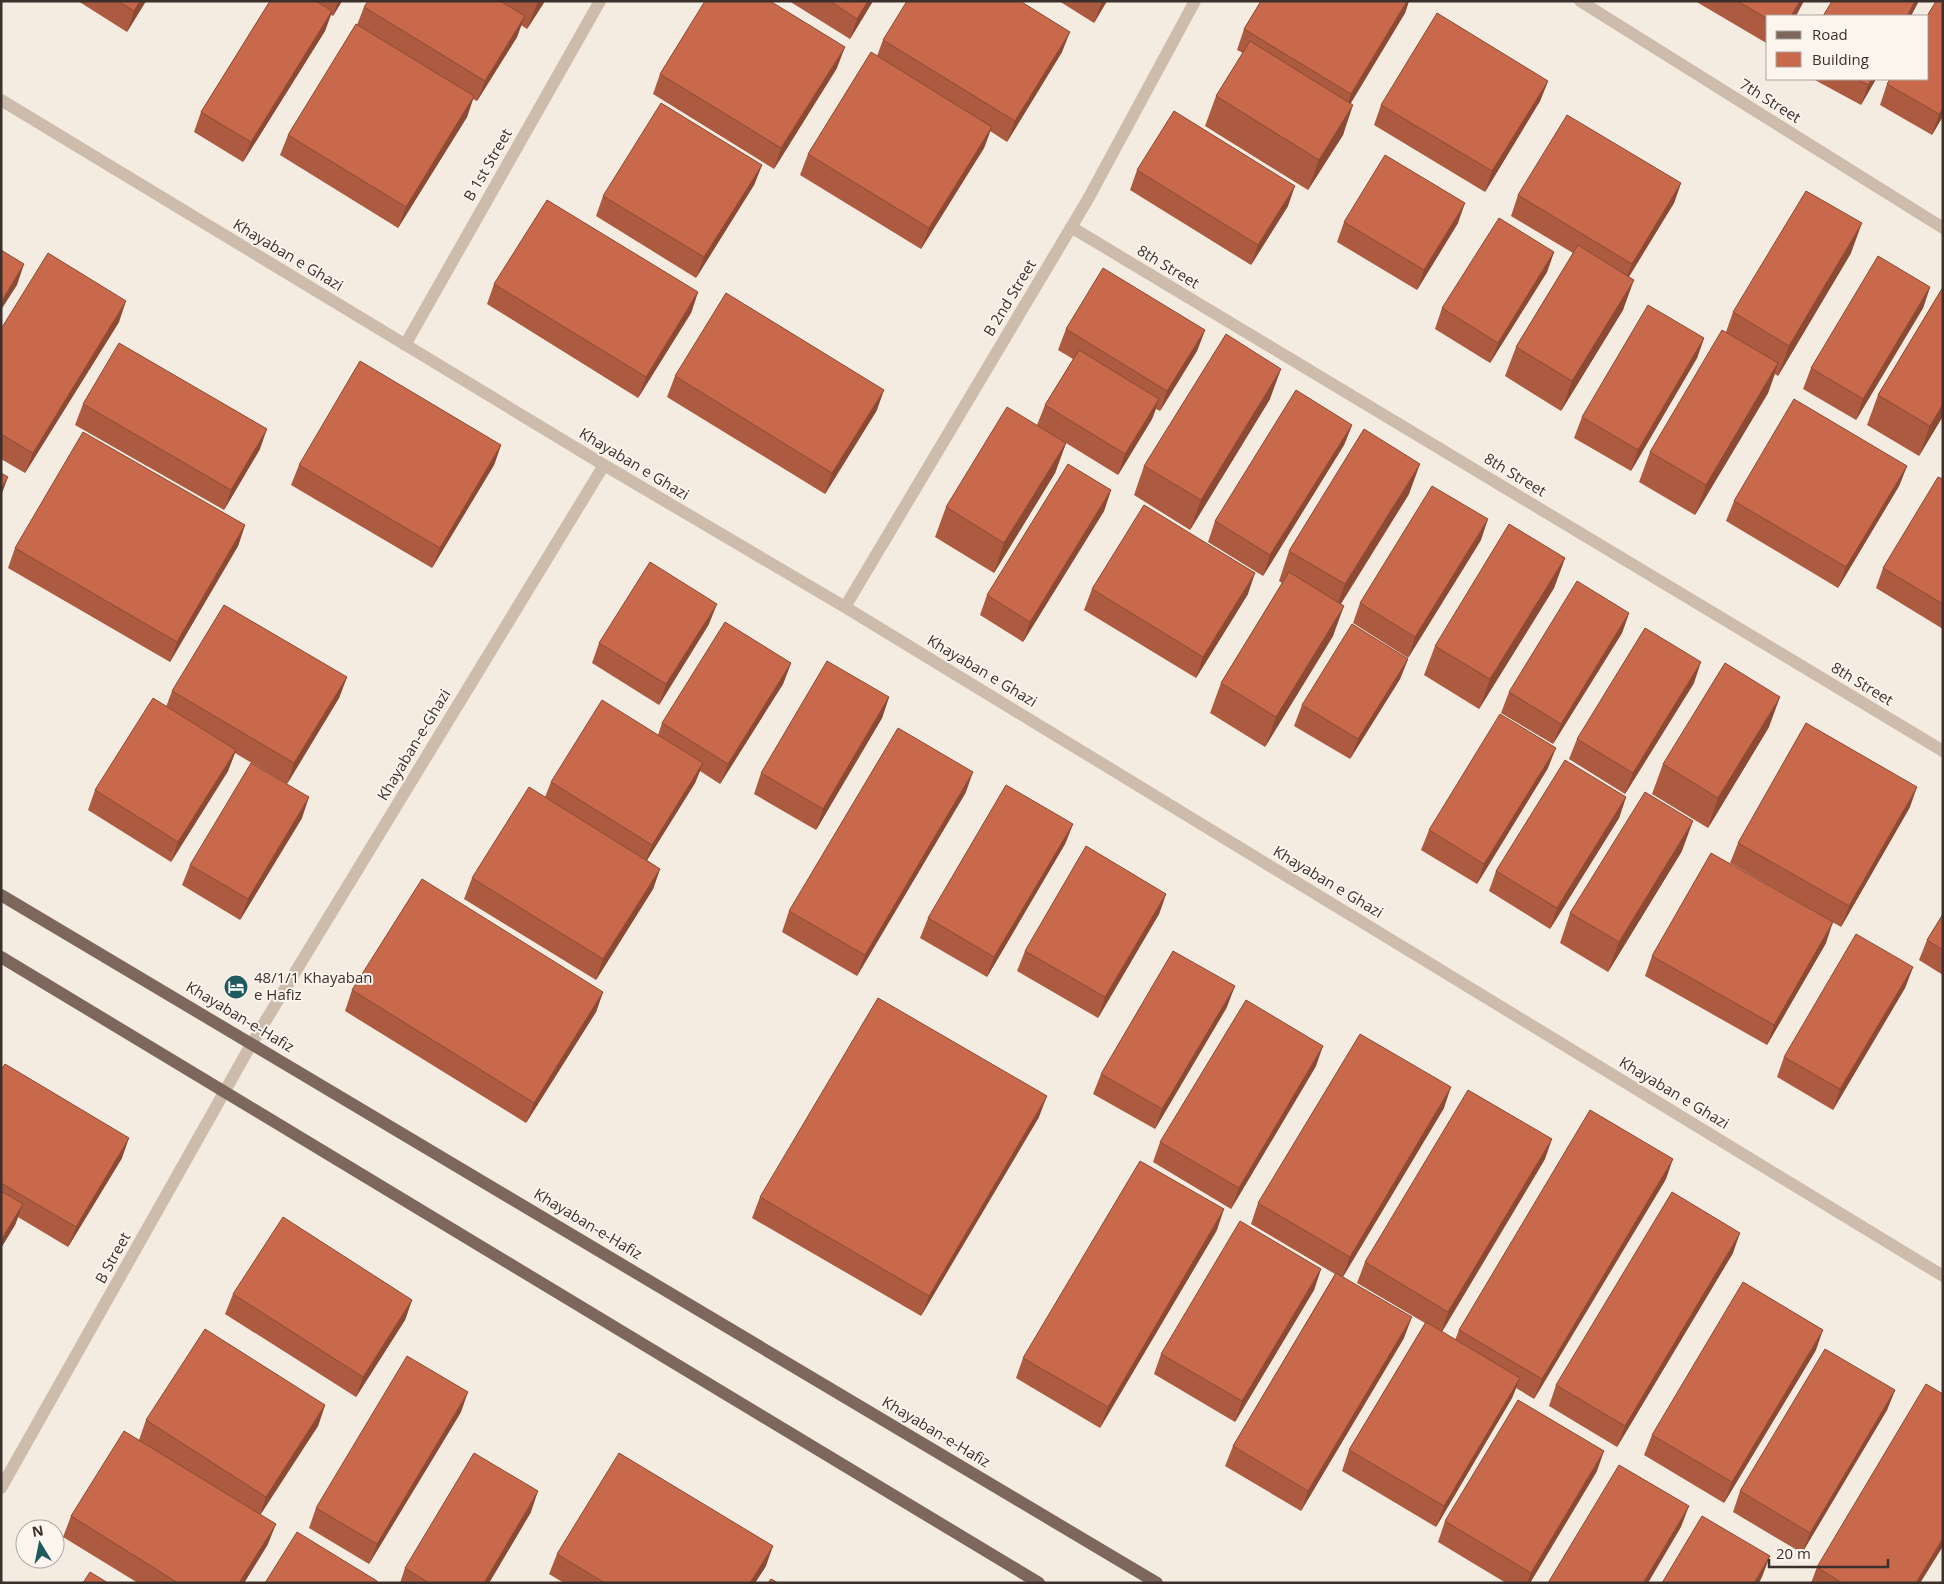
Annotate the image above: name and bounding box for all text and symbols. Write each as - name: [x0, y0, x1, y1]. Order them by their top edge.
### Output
- legend: [1766, 15, 1929, 80]
- text: Road: [1812, 24, 1848, 44]
- text: Building: [1812, 49, 1869, 69]
- street label: 7th Street: [1736, 73, 1805, 127]
- street label: B 1st Street: [458, 125, 516, 204]
- street label: Khayaban e Ghazi: [230, 213, 347, 295]
- street label: 8th Street: [1134, 240, 1203, 292]
- street label: B 2nd Street: [978, 255, 1040, 340]
- street label: Khayaban e Ghazi: [576, 422, 693, 504]
- street label: 8th Street: [1481, 448, 1550, 500]
- street label: Khayaban e Ghazi: [924, 629, 1041, 711]
- street label: 8th Street: [1828, 657, 1897, 709]
- street label: Khayaban-e-Ghazi: [372, 685, 454, 804]
- street label: Khayaban e Ghazi: [1270, 840, 1387, 922]
- place label: 48/1/1 Khayaban e Hafiz: [254, 967, 372, 1004]
- hotel icon: 48/1/1 Khayaban e Hafiz: [223, 974, 249, 1000]
- street label: Khayaban-e-Hafiz: [183, 976, 298, 1056]
- street label: Khayaban e Ghazi: [1616, 1051, 1733, 1133]
- street label: Khayaban-e-Hafiz: [531, 1183, 646, 1263]
- street label: B Street: [90, 1228, 134, 1287]
- street label: Khayaban-e-Hafiz: [879, 1391, 994, 1471]
- north arrow: [15, 1519, 65, 1569]
- text: N: [30, 1520, 45, 1541]
- scale bar: [1769, 1536, 1888, 1568]
- text: 20 m: [1776, 1543, 1811, 1563]

